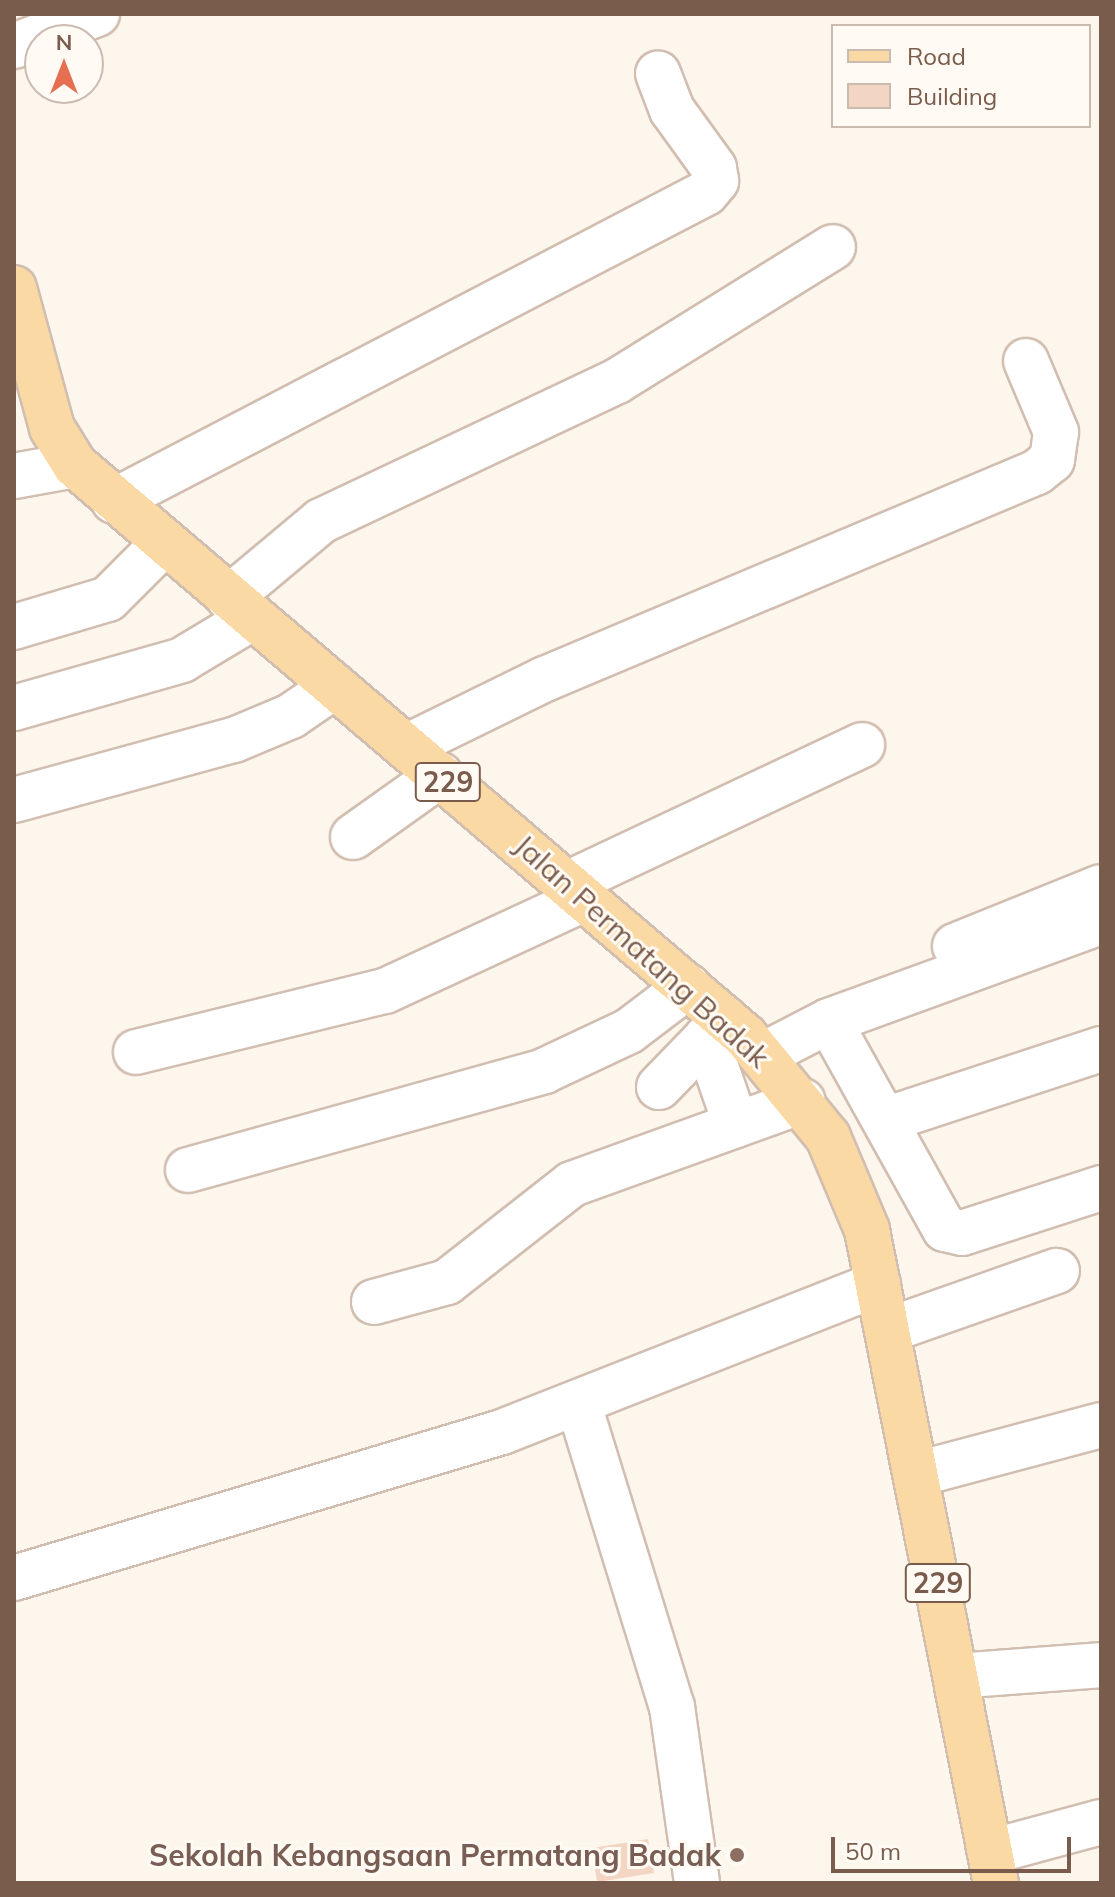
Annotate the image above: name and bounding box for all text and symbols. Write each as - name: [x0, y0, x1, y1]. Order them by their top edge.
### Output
- north arrow: [24, 24, 104, 104]
- legend: [831, 24, 1091, 128]
- text: N: [56, 28, 72, 56]
- text: Road: [907, 41, 966, 71]
- text: Building: [907, 81, 997, 111]
- road number: 229: [414, 758, 482, 806]
- street label: Jalan Permatang Badak: [507, 827, 777, 1075]
- road number: 229: [904, 1559, 972, 1607]
- scale bar: [835, 1821, 1075, 1871]
- text: 50 m: [845, 1836, 901, 1866]
- place label: Sekolah Kebangsaan Permatang Badak: [149, 1837, 721, 1873]
- marker: Sekolah Kebangsaan Permatang Badak: [728, 1846, 746, 1864]

